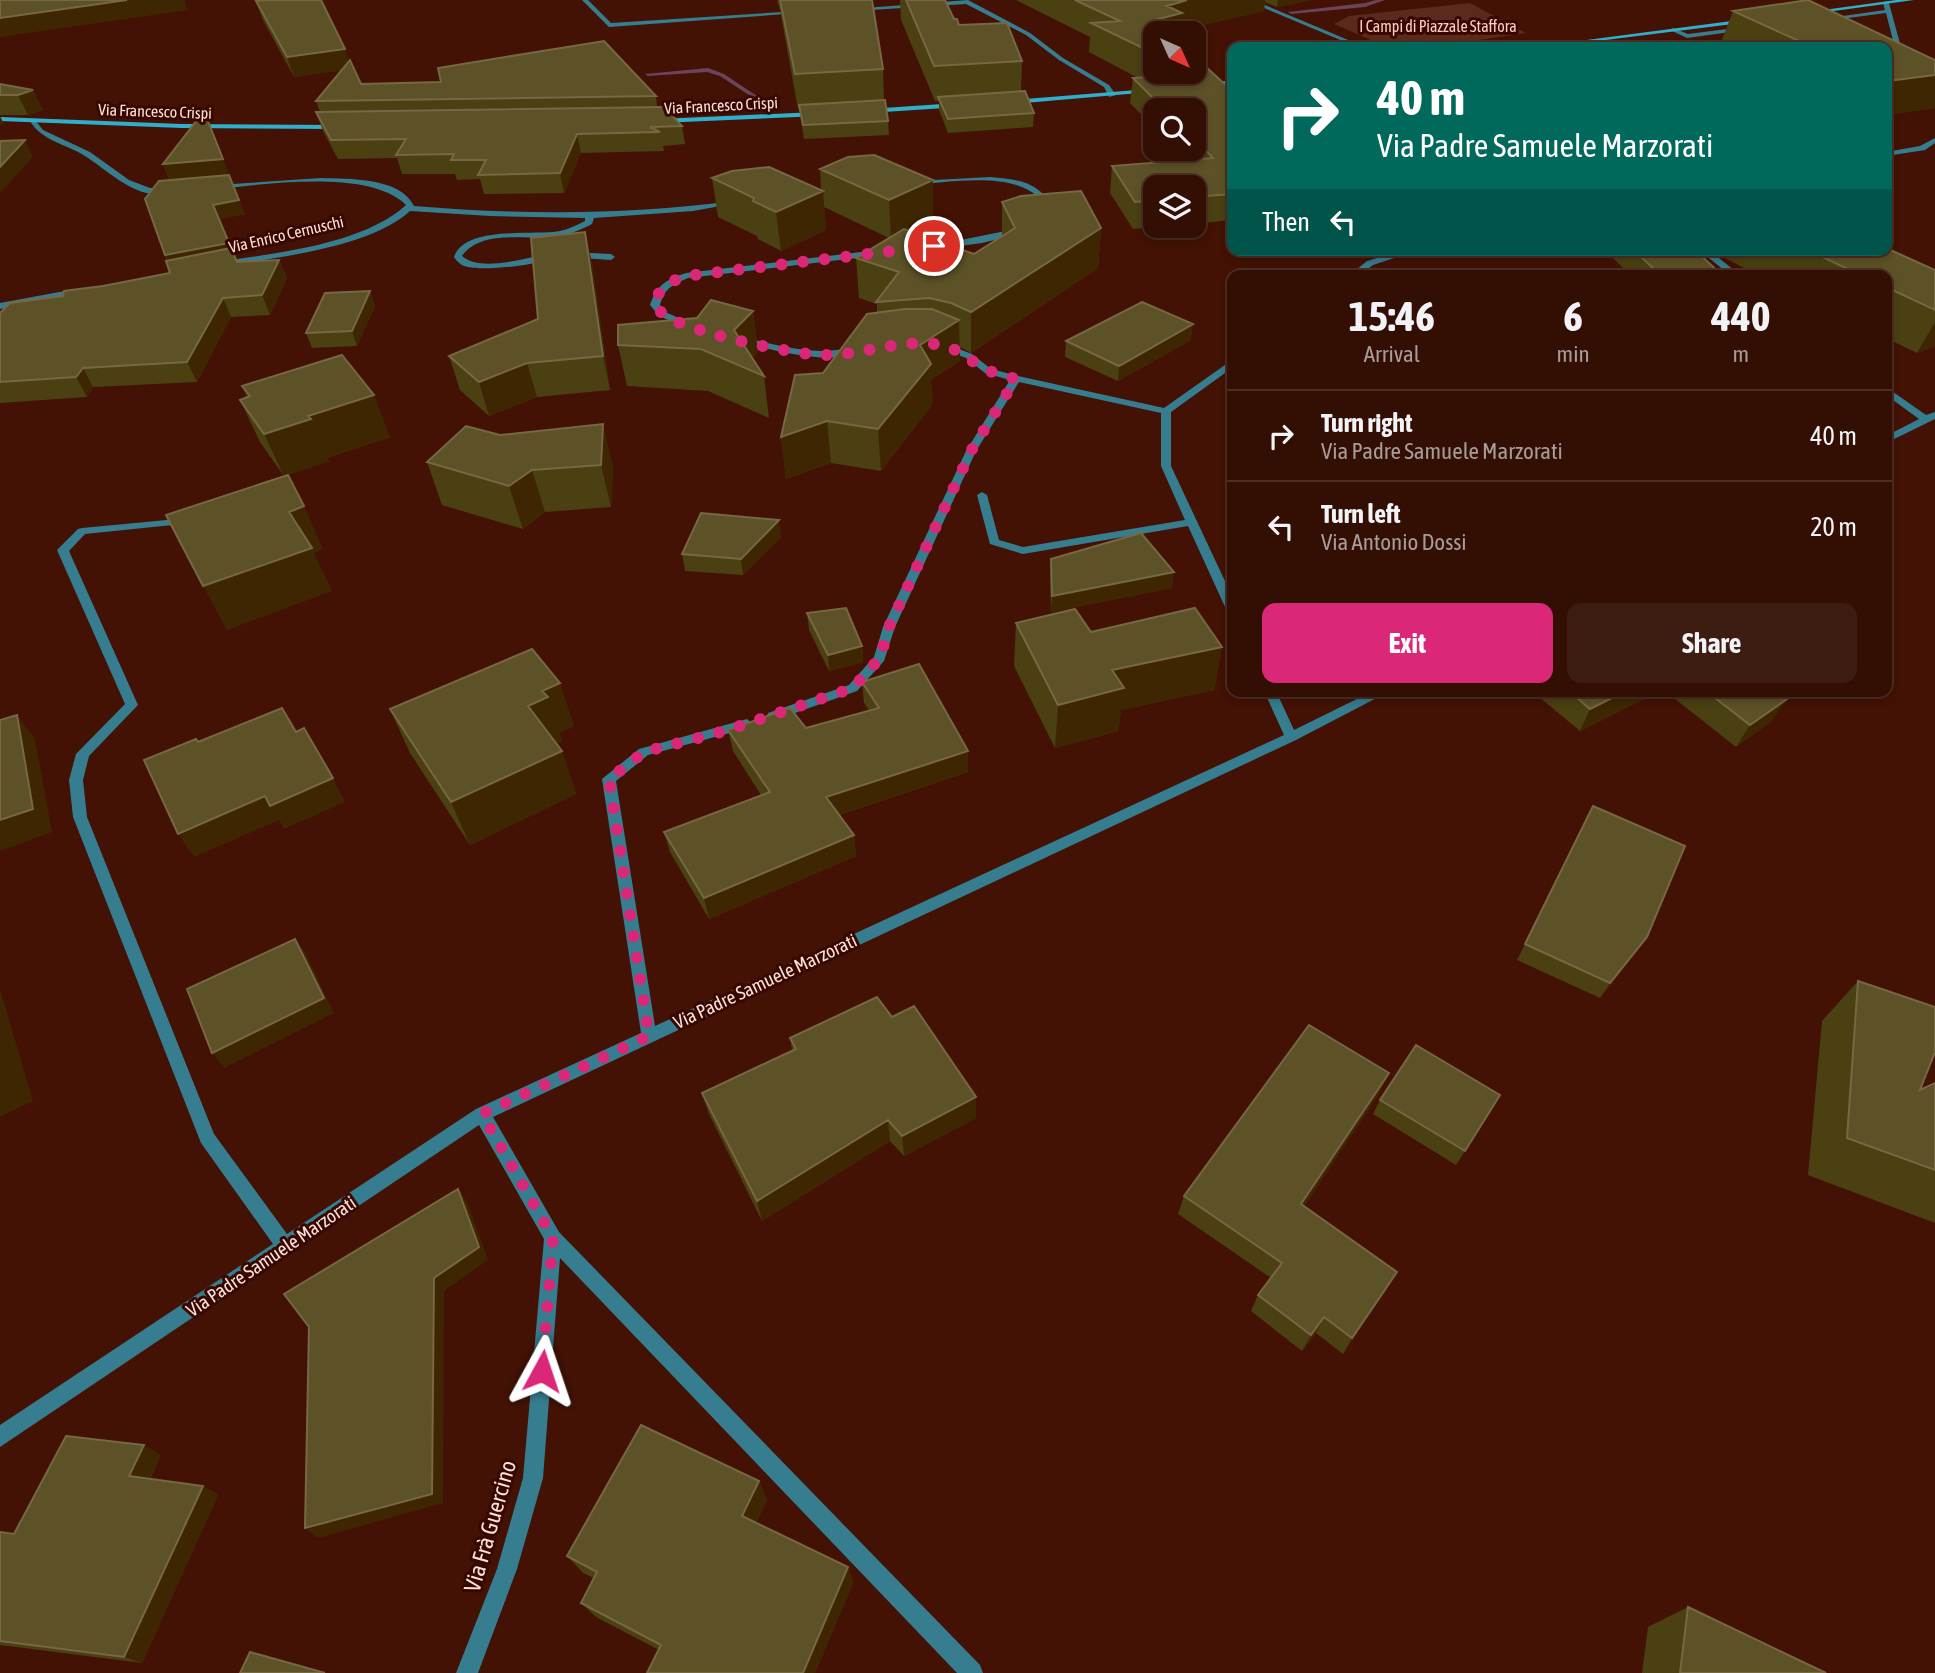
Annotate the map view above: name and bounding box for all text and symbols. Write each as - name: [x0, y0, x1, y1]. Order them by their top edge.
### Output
- park label: I Campi di Piazzale Staffora: [1359, 17, 1517, 36]
- north arrow: [1143, 21, 1206, 84]
- map controls: [1143, 21, 1206, 238]
- text: 40 m: [1377, 69, 1465, 125]
- icon: right: [1262, 70, 1353, 161]
- street label: Via Francesco Crispi: [664, 93, 778, 118]
- button: search: [1143, 98, 1206, 161]
- street label: Via Francesco Crispi: [98, 100, 212, 123]
- text: Via Padre Samuele Marzorati: [1377, 127, 1713, 164]
- button: layers: [1143, 175, 1206, 238]
- icon: left: [1324, 203, 1362, 241]
- text: Then: [1262, 207, 1310, 237]
- street label: Via Enrico Cernuschi: [227, 212, 345, 256]
- pin: [904, 216, 964, 276]
- icon: arrive: [915, 227, 953, 265]
- text: 15:46: [1349, 292, 1435, 340]
- text: 6: [1563, 292, 1583, 340]
- text: 440: [1711, 292, 1770, 340]
- text: Arrival: [1364, 341, 1420, 367]
- text: min: [1557, 341, 1590, 367]
- text: m: [1733, 341, 1749, 367]
- text: Turn right: [1321, 408, 1412, 438]
- icon: right: [1262, 417, 1300, 455]
- text: 40 m: [1810, 421, 1857, 451]
- text: Via Padre Samuele Marzorati: [1321, 438, 1563, 464]
- text: Turn left: [1321, 499, 1401, 529]
- icon: left: [1262, 508, 1300, 546]
- text: 20 m: [1810, 512, 1857, 542]
- text: Via Antonio Dossi: [1321, 529, 1467, 555]
- button: Exit: [1262, 603, 1553, 683]
- button: Share: [1567, 603, 1857, 683]
- street label: Via Padre Samuele Marzorati: [670, 929, 860, 1033]
- street label: Via Padre Samuele Marzorati: [182, 1191, 360, 1321]
- position arrow: [505, 1334, 579, 1408]
- street label: Via Frà Guercino: [459, 1457, 521, 1595]

